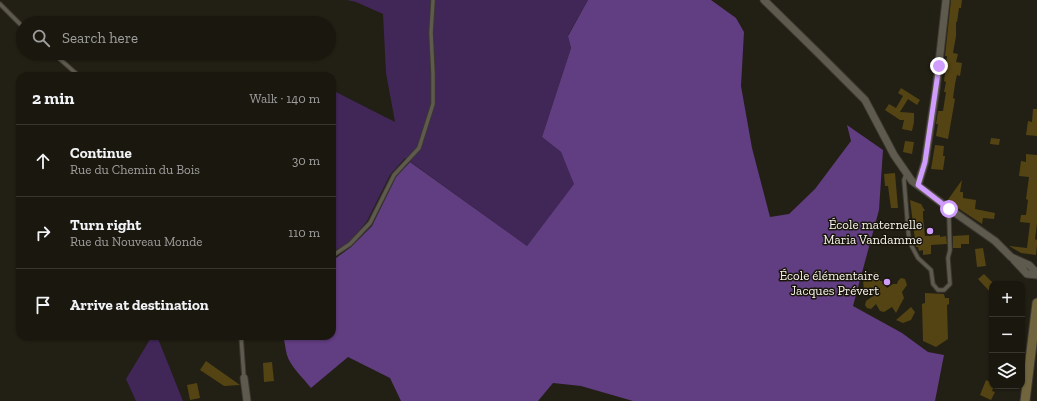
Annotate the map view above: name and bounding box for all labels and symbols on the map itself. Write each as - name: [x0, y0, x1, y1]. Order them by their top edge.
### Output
- route end: [930, 57, 948, 75]
- route start: [940, 200, 958, 218]
- place label: École maternelle Maria Vandamme: [823, 217, 922, 247]
- marker: École maternelle Maria Vandamme: [925, 226, 935, 236]
- place label: École élémentaire Jacques Prévert: [779, 268, 879, 298]
- marker: École élémentaire Jacques Prévert: [882, 277, 892, 287]

